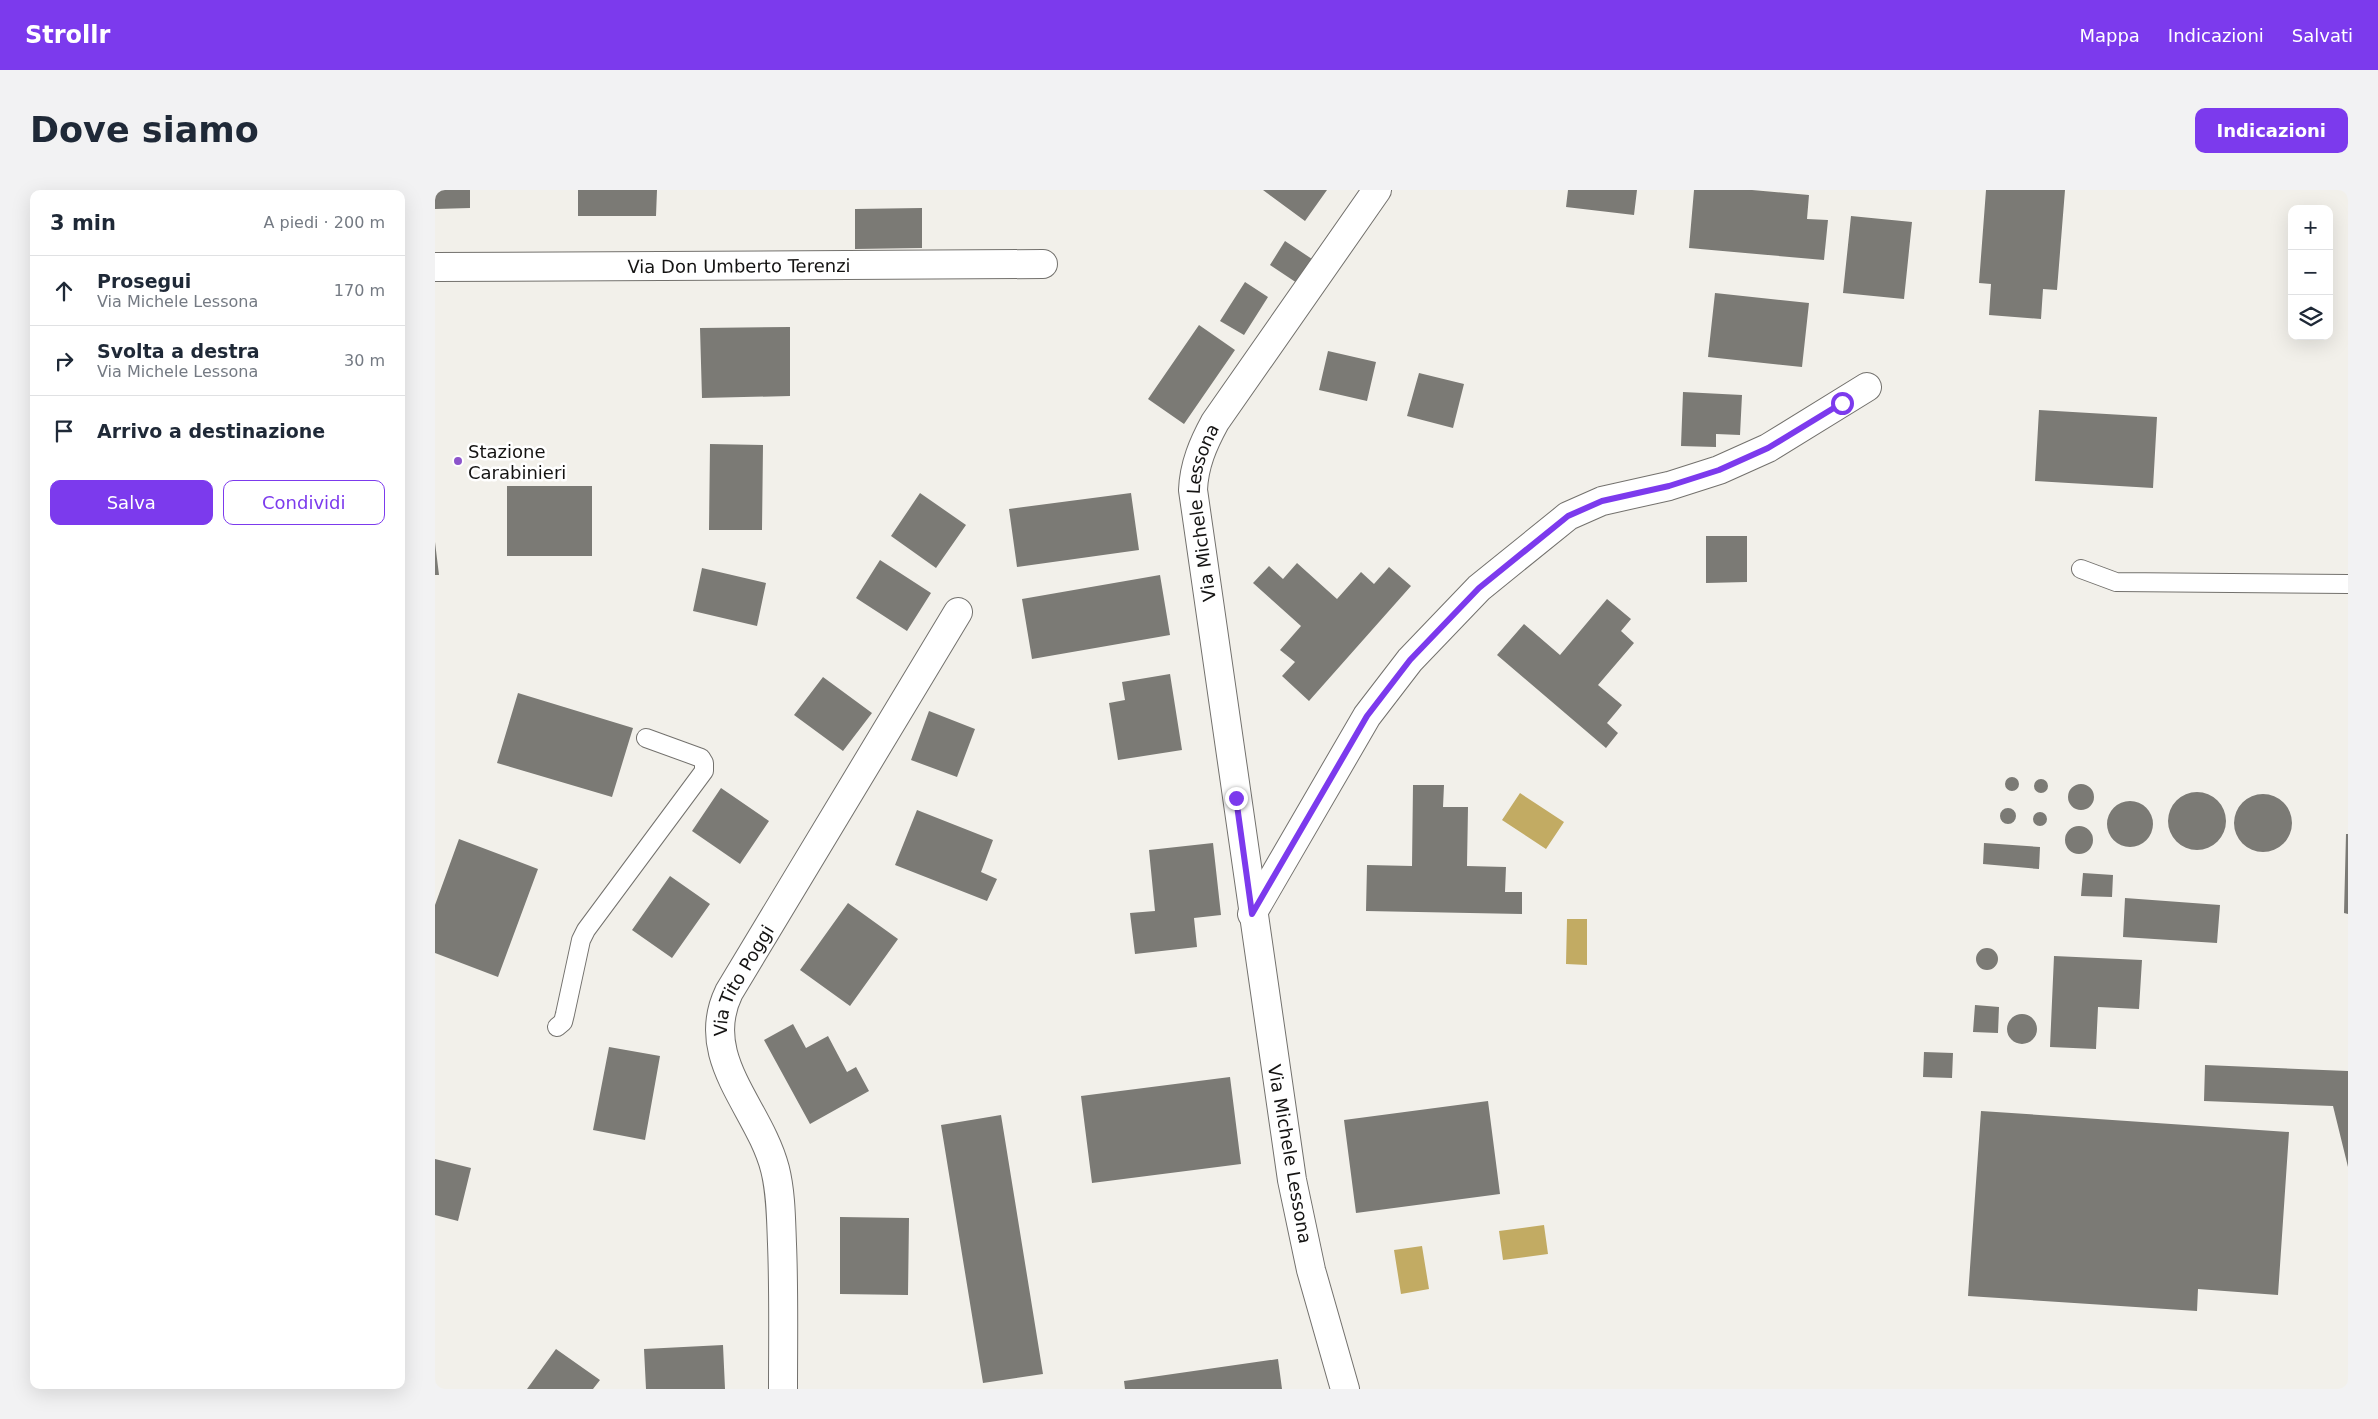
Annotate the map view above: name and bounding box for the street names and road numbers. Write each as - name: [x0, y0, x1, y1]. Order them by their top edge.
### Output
- street label: Via Don Umberto Terenzi: [627, 254, 851, 277]
- street label: Via Michele Lessona: [1182, 420, 1223, 603]
- street label: Via Tito Poggi: [709, 921, 777, 1036]
- street label: Via Michele Lessona: [1264, 1063, 1316, 1245]

